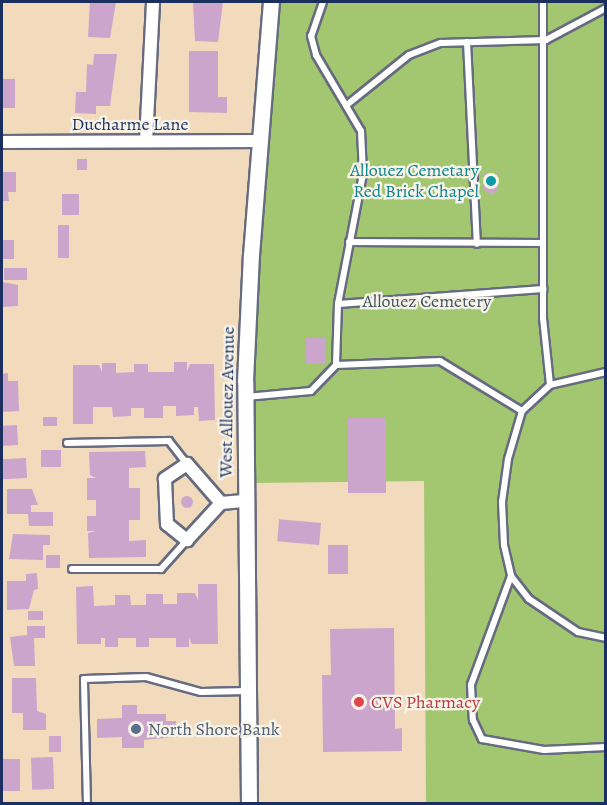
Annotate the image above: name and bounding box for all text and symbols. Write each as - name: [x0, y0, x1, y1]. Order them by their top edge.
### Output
- street label: Ducharme Lane: [72, 113, 188, 135]
- place label: Allouez Cemetary Red Brick Chapel: [350, 160, 479, 202]
- marker: Allouez Cemetary Red Brick Chapel: [484, 174, 498, 188]
- park label: Allouez Cemetery: [363, 290, 491, 312]
- street label: West Allouez Avenue: [215, 326, 239, 478]
- place label: CVS Pharmacy: [371, 691, 480, 713]
- marker: CVS Pharmacy: [352, 695, 366, 709]
- place label: North Shore Bank: [148, 718, 280, 740]
- marker: North Shore Bank: [129, 722, 143, 736]

